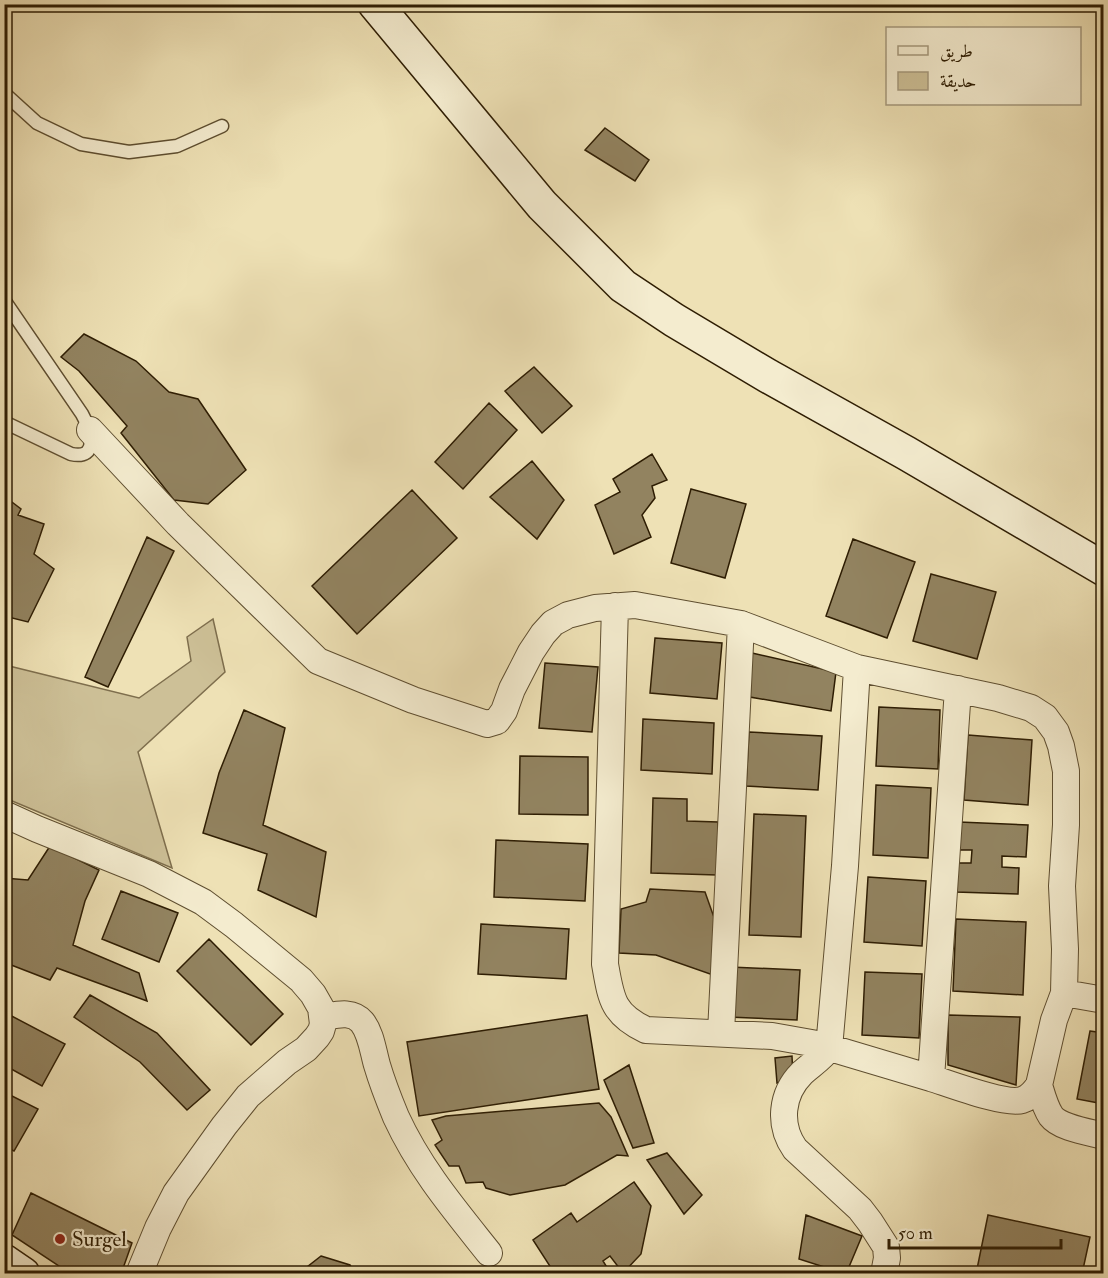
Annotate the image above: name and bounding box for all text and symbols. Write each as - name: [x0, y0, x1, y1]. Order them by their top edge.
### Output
- legend: [886, 27, 1081, 105]
- text: طريق: [940, 40, 973, 63]
- text: حديقة: [940, 70, 976, 93]
- scale bar: [889, 1212, 1062, 1250]
- text: 50 m: [898, 1222, 933, 1245]
- place label: Surgel: [72, 1226, 127, 1253]
- marker: Surgel: [53, 1232, 67, 1246]

